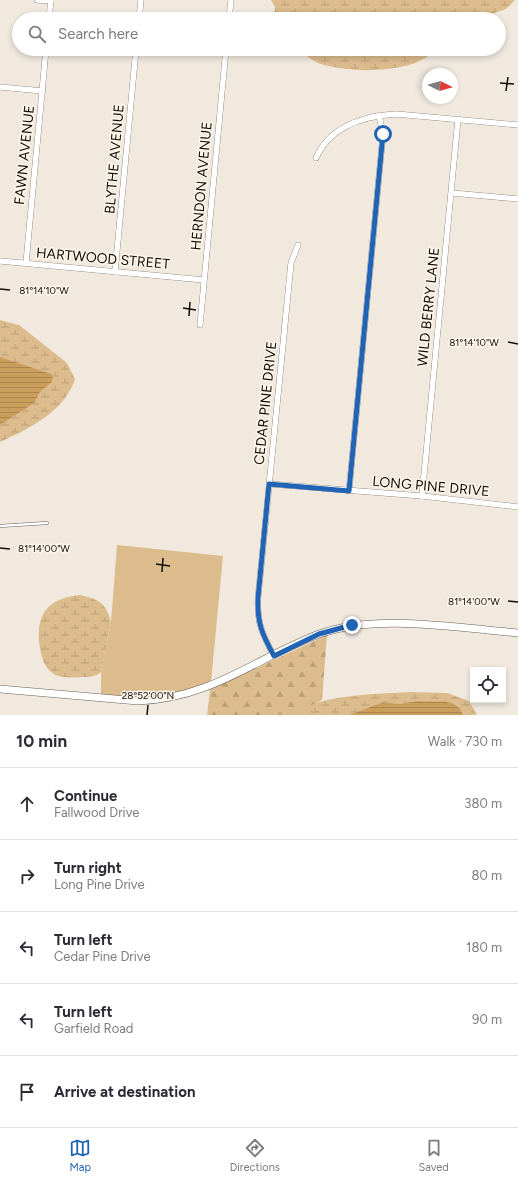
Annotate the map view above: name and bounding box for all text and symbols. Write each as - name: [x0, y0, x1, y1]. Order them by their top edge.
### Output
- search box: [12, 12, 506, 56]
- icon: search: [26, 23, 48, 45]
- text: Search here: [58, 25, 138, 43]
- north arrow: [422, 68, 458, 104]
- street label: FAWN AVENUE: [11, 104, 38, 206]
- street label: BLYTHE AVENUE: [101, 104, 128, 215]
- street label: HERNDON AVENUE: [187, 121, 216, 251]
- route start: [374, 125, 392, 143]
- street label: HARTWOOD STREET: [35, 244, 171, 273]
- street label: WILD BERRY LANE: [414, 247, 443, 368]
- text: 81°14'10"W: [19, 284, 69, 297]
- text: 81°14'10"W: [449, 336, 499, 349]
- street label: CEDAR PINE DRIVE: [251, 340, 280, 466]
- street label: LONG PINE DRIVE: [372, 473, 490, 500]
- text: 81°14'00"W: [18, 542, 70, 555]
- text: 81°14'00"W: [448, 595, 500, 608]
- route end: [343, 616, 361, 634]
- map controls: [470, 667, 506, 703]
- button: locate: [470, 667, 506, 703]
- text: 28°52'00"N: [122, 689, 174, 702]
- text: 10 min: [16, 731, 67, 751]
- text: Walk · 730 m: [428, 734, 502, 749]
- text: Continue: [54, 787, 117, 805]
- icon: ahead: [16, 793, 38, 815]
- text: 380 m: [464, 796, 502, 811]
- text: Fallwood Drive: [54, 805, 139, 820]
- text: Turn right: [54, 859, 122, 877]
- icon: right: [16, 865, 38, 887]
- text: 80 m: [471, 868, 502, 883]
- text: Long Pine Drive: [54, 877, 145, 892]
- text: Turn left: [54, 931, 112, 949]
- icon: left: [16, 937, 38, 959]
- text: 180 m: [466, 940, 502, 955]
- text: Cedar Pine Drive: [54, 949, 151, 964]
- text: Turn left: [54, 1003, 112, 1021]
- icon: left: [16, 1009, 38, 1031]
- text: 90 m: [472, 1012, 502, 1027]
- text: Garfield Road: [54, 1021, 133, 1036]
- icon: arrive: [16, 1081, 38, 1103]
- text: Arrive at destination: [54, 1083, 195, 1101]
- tab: Map: [69, 1137, 91, 1174]
- tab: Directions: [230, 1137, 280, 1174]
- tab: Saved: [418, 1137, 449, 1174]

